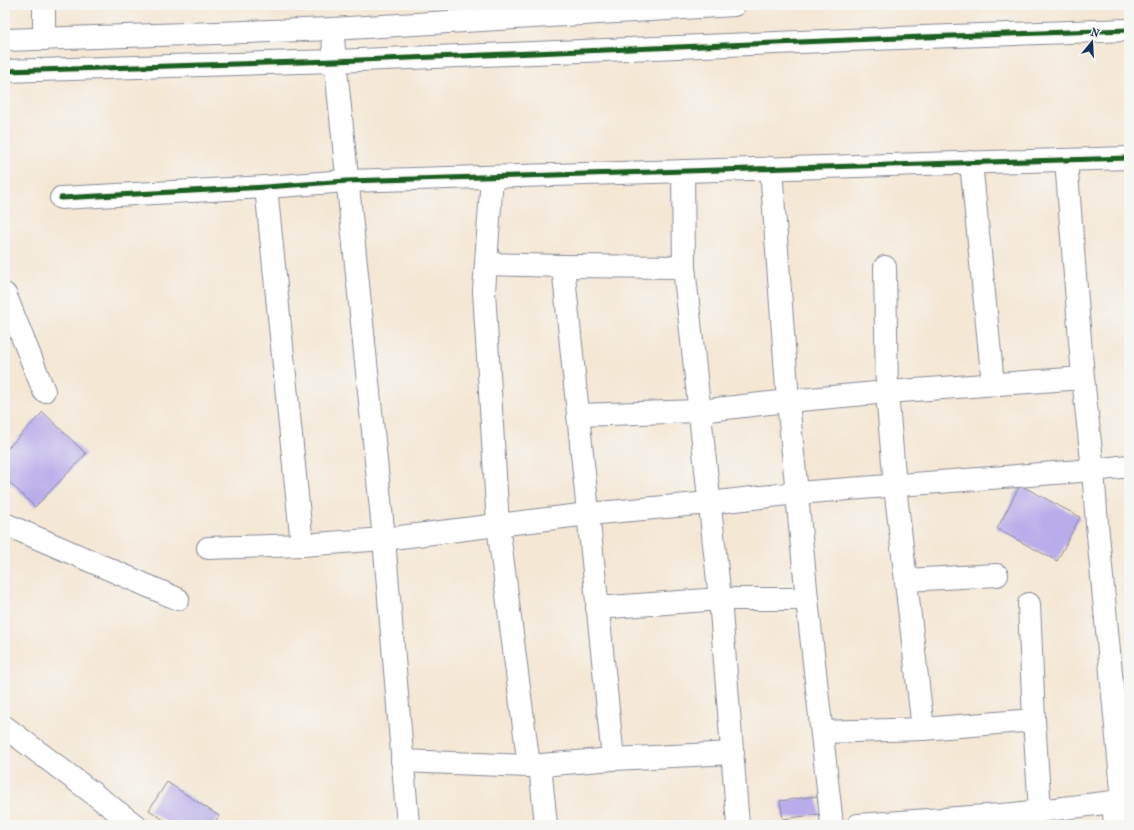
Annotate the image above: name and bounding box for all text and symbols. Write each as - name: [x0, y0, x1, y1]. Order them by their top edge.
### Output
- north arrow: [1072, 22, 1112, 62]
- text: N: [1089, 25, 1102, 41]

